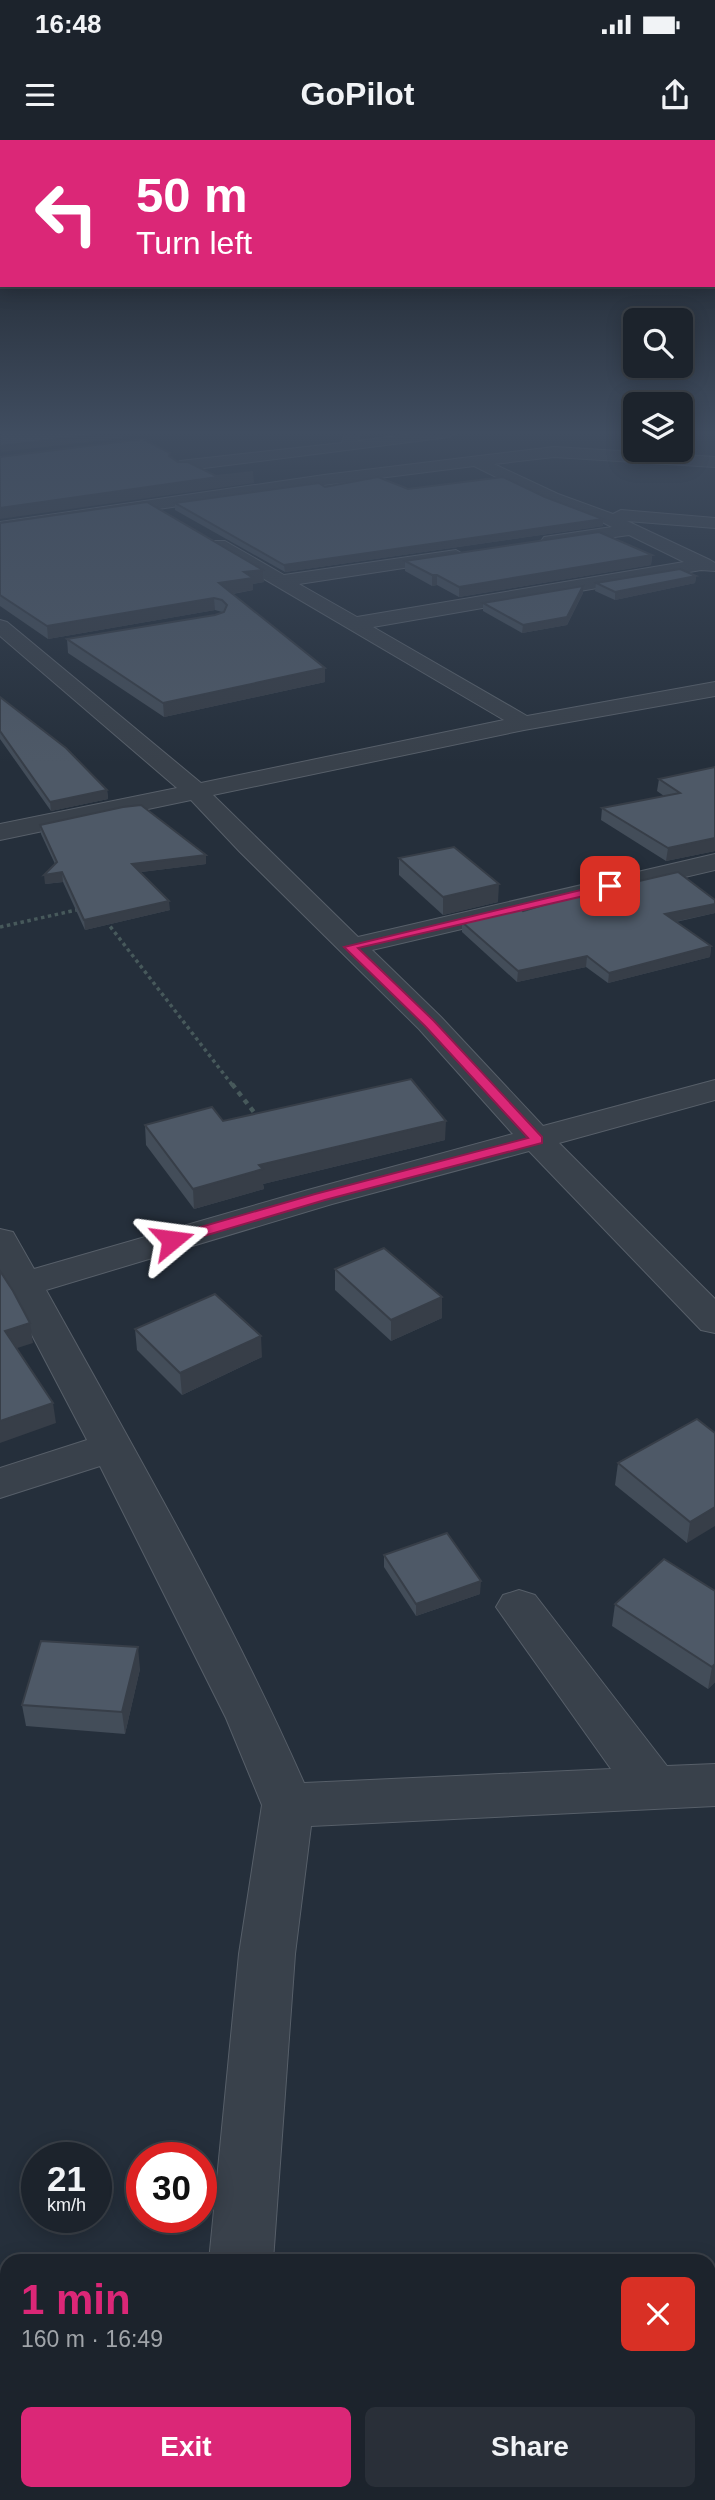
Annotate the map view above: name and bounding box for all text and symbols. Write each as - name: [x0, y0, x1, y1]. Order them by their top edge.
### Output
- text: 16:48: [35, 9, 102, 39]
- icon: menu: [21, 76, 59, 114]
- text: GoPilot: [301, 76, 414, 112]
- icon: share: [656, 76, 694, 114]
- icon: left: [21, 168, 112, 259]
- text: 50 m: [136, 168, 248, 222]
- text: Turn left: [136, 225, 252, 261]
- map controls: [623, 308, 693, 462]
- button: search: [623, 308, 693, 378]
- button: layers: [623, 392, 693, 462]
- pin: [580, 856, 640, 916]
- icon: arrive: [591, 867, 629, 905]
- position arrow: [135, 1203, 209, 1277]
- speed limit sign: 30: [126, 2142, 217, 2233]
- text: 21: [47, 2159, 86, 2198]
- text: km/h: [47, 2195, 86, 2215]
- text: 1 min: [21, 2276, 131, 2323]
- button: close: [621, 2277, 695, 2351]
- text: 160 m · 16:49: [21, 2326, 163, 2352]
- button: Exit: [21, 2407, 351, 2487]
- button: Share: [365, 2407, 695, 2487]

